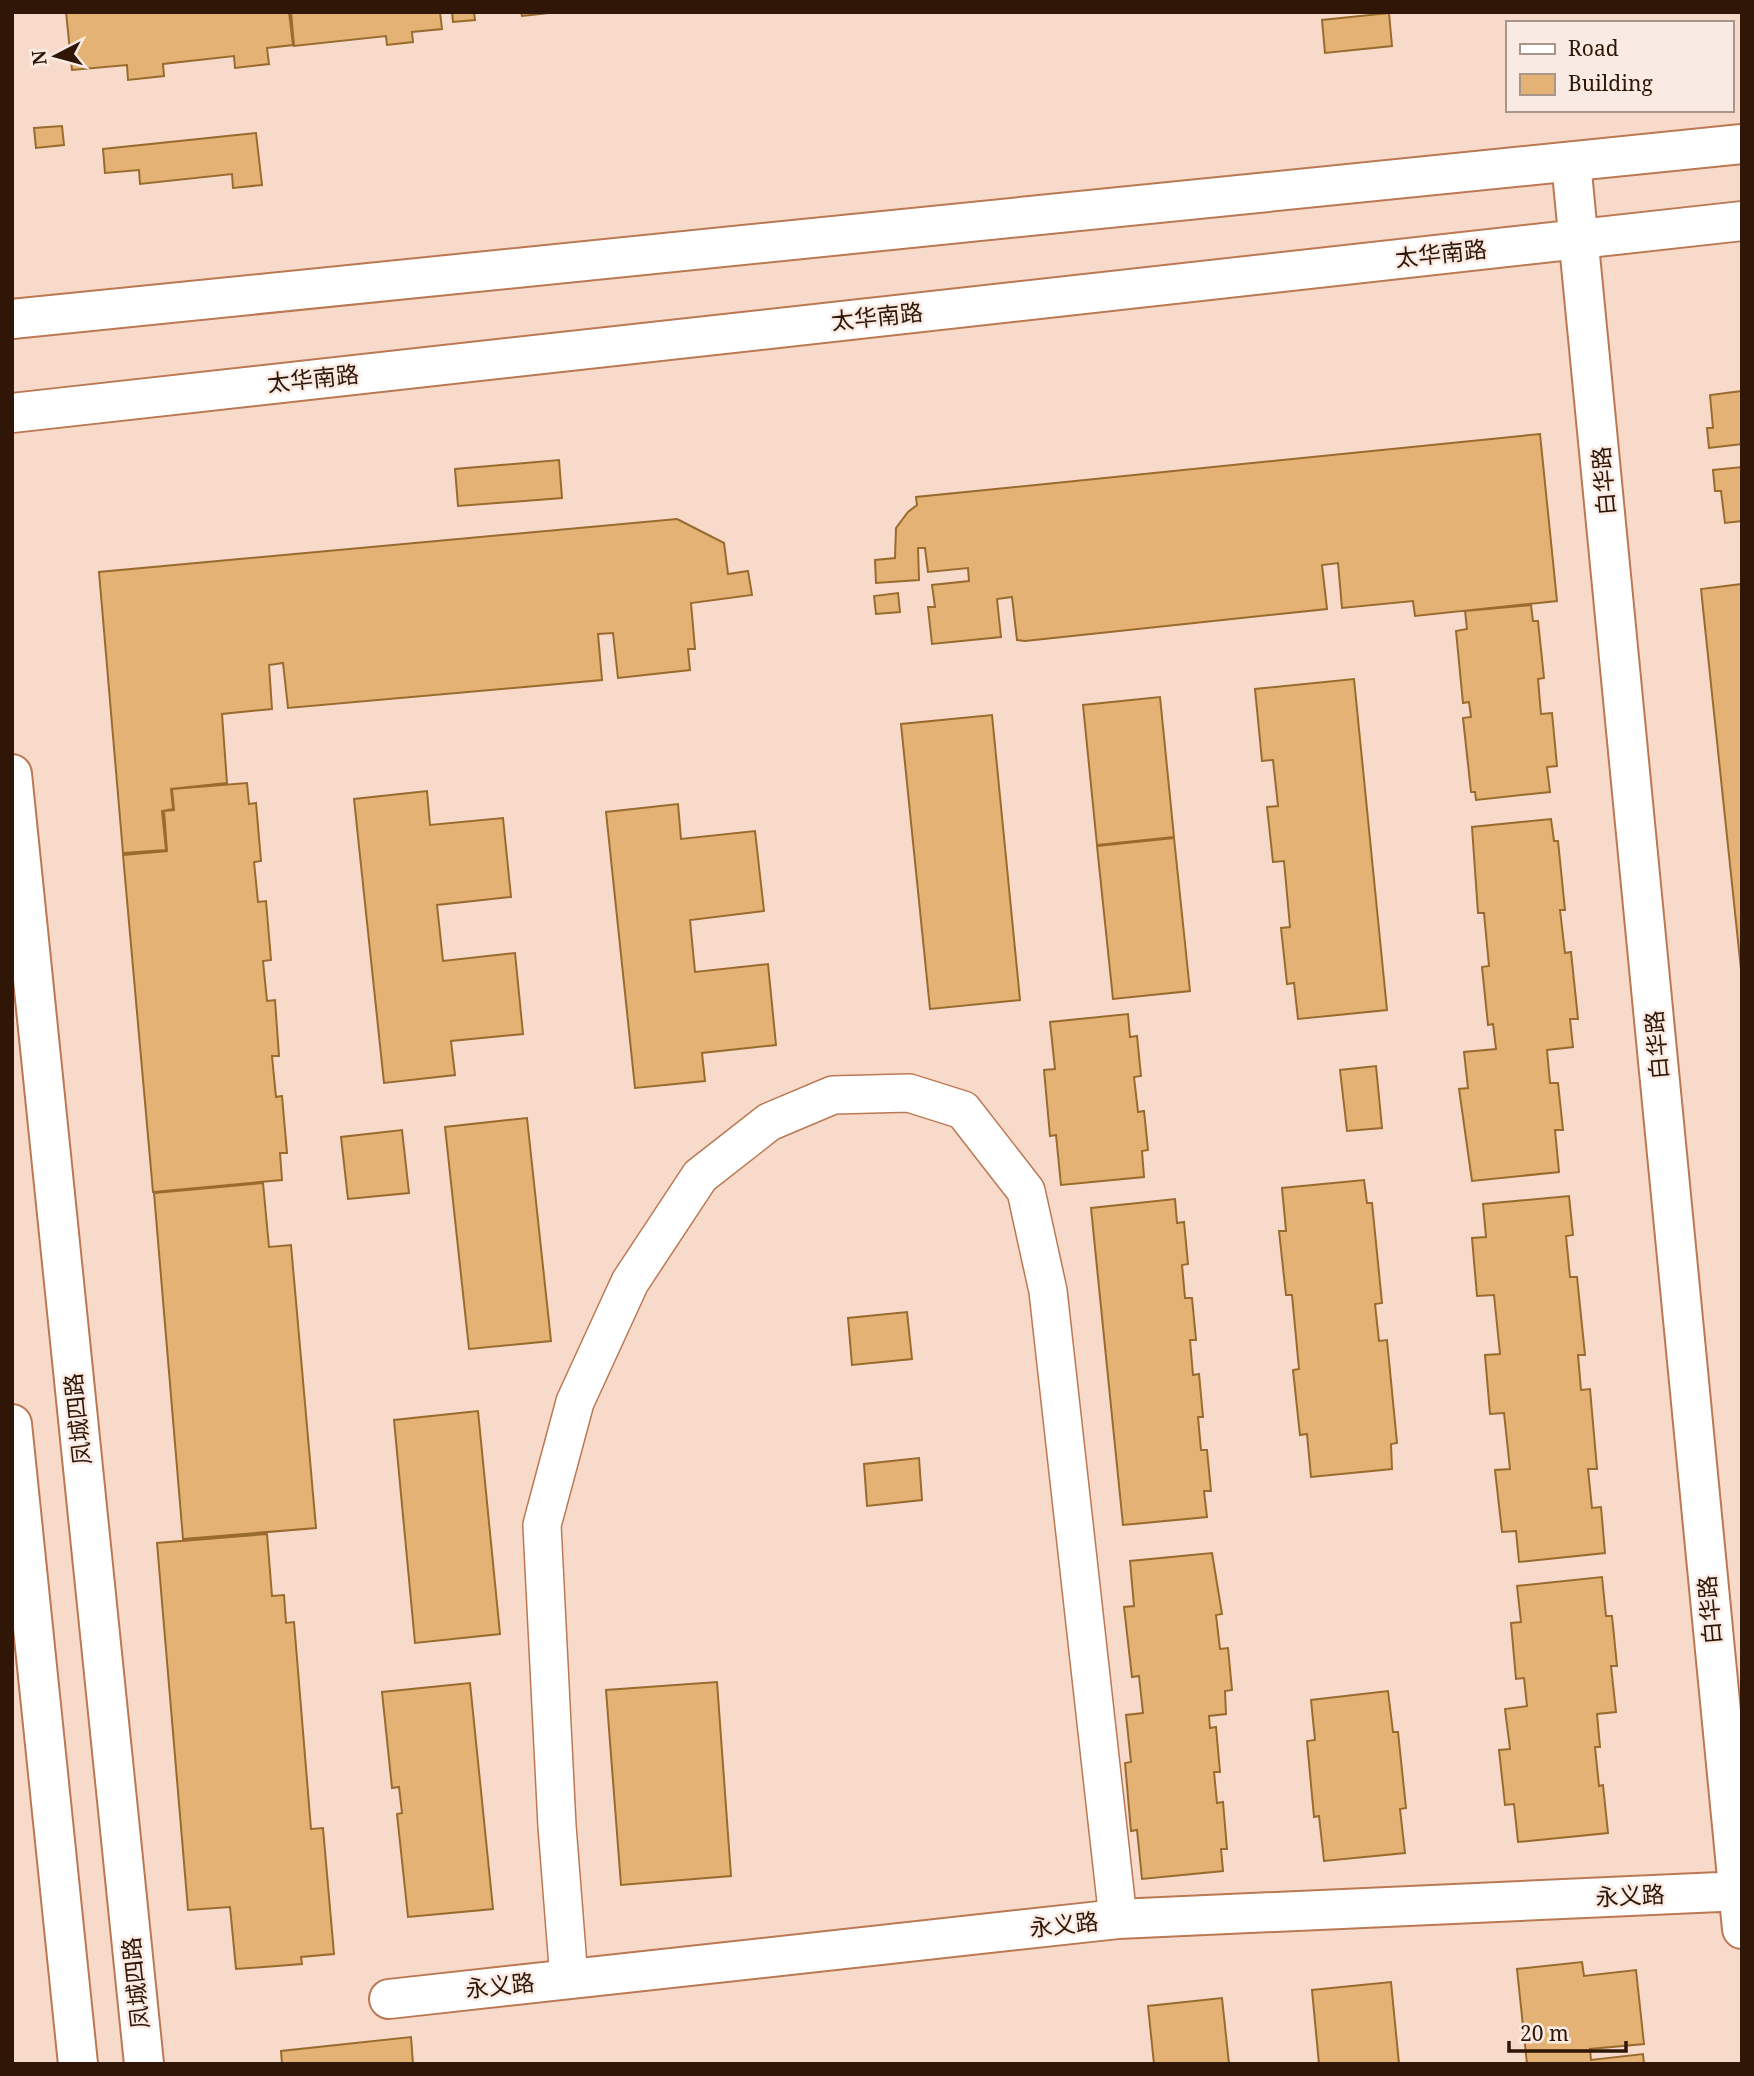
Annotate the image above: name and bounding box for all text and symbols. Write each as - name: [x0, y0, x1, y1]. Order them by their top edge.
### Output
- north arrow: [21, 21, 91, 91]
- legend: [1506, 21, 1733, 112]
- text: Road: [1568, 34, 1619, 62]
- text: N: [25, 49, 53, 67]
- text: Building: [1568, 69, 1653, 97]
- street label: 太华南路: [1393, 232, 1488, 274]
- street label: 太华南路: [829, 295, 924, 337]
- street label: 太华南路: [265, 357, 360, 399]
- street label: 白华路: [1584, 445, 1622, 517]
- street label: 白华路: [1637, 1009, 1675, 1081]
- street label: 凤城四路: [56, 1372, 98, 1467]
- street label: 白华路: [1690, 1574, 1728, 1646]
- street label: 永义路: [1595, 1877, 1665, 1913]
- street label: 永义路: [1028, 1904, 1100, 1944]
- street label: 凤城四路: [114, 1936, 156, 2031]
- street label: 永义路: [464, 1965, 536, 2005]
- scale bar: [1509, 2010, 1626, 2054]
- text: 20 m: [1520, 2019, 1569, 2047]

